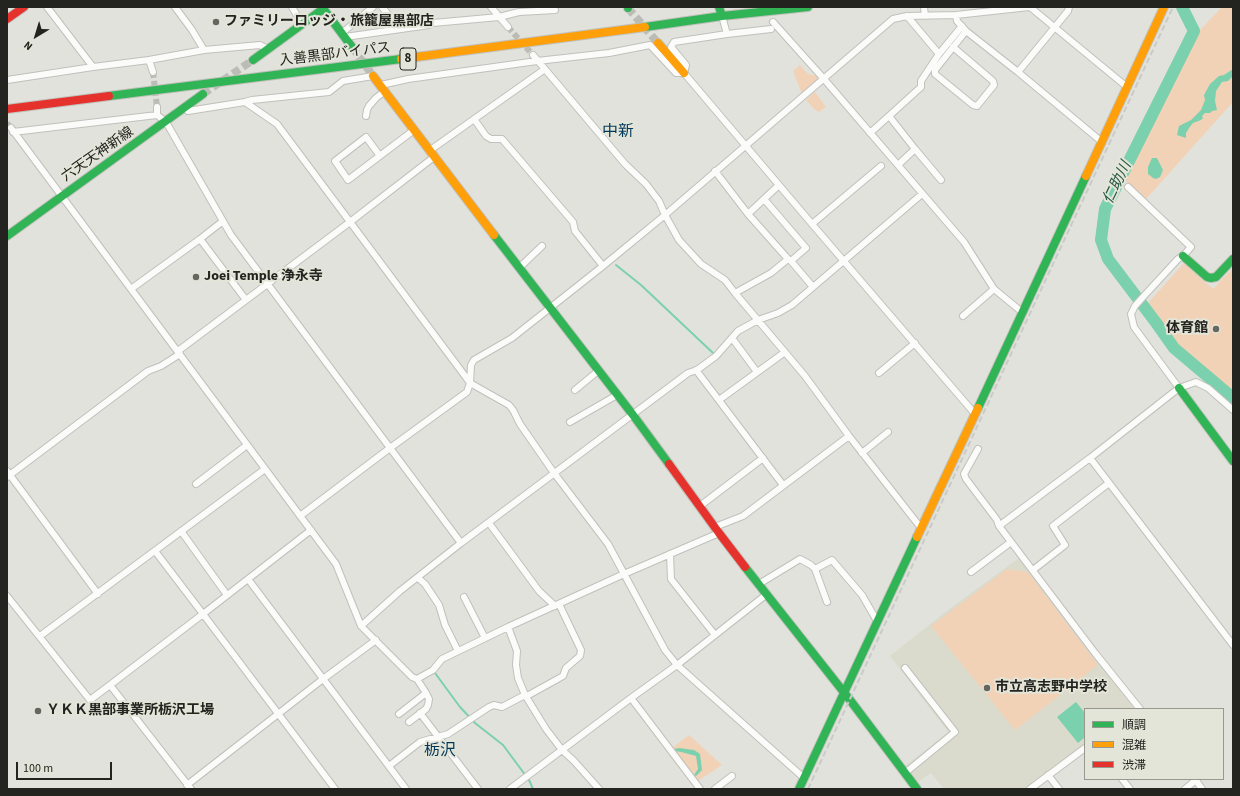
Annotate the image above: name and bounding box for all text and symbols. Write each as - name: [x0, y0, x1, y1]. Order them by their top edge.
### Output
- place label: ファミリーロッジ・旅籠屋黒部店: [224, 14, 434, 30]
- north arrow: [16, 16, 56, 56]
- marker: ファミリーロッジ・旅籠屋黒部店: [211, 17, 221, 27]
- text: N: [21, 38, 36, 54]
- street label: 入善黒部バイパス: [278, 40, 392, 70]
- road number: 8: [400, 48, 416, 70]
- district label: 中新: [602, 122, 634, 142]
- street label: 六天天神新線: [59, 124, 137, 186]
- water label: 仁助川: [1100, 159, 1136, 207]
- place label: Joei Temple 浄永寺: [204, 269, 323, 285]
- marker: Joei Temple 浄永寺: [191, 272, 201, 282]
- place label: 体育館: [1166, 321, 1208, 337]
- marker: 体育館: [1211, 324, 1221, 334]
- place label: 市立高志野中学校: [995, 680, 1107, 696]
- marker: 市立高志野中学校: [982, 683, 992, 693]
- place label: ＹＫＫ黒部事業所栃沢工場: [46, 703, 214, 719]
- marker: ＹＫＫ黒部事業所栃沢工場: [33, 706, 43, 716]
- legend: [1084, 708, 1224, 780]
- text: 順調: [1122, 717, 1146, 734]
- text: 混雑: [1122, 737, 1146, 754]
- district label: 栃沢: [424, 741, 456, 761]
- scale bar: [18, 754, 114, 780]
- text: 渋滞: [1122, 757, 1146, 774]
- text: 100 m: [23, 760, 53, 777]

